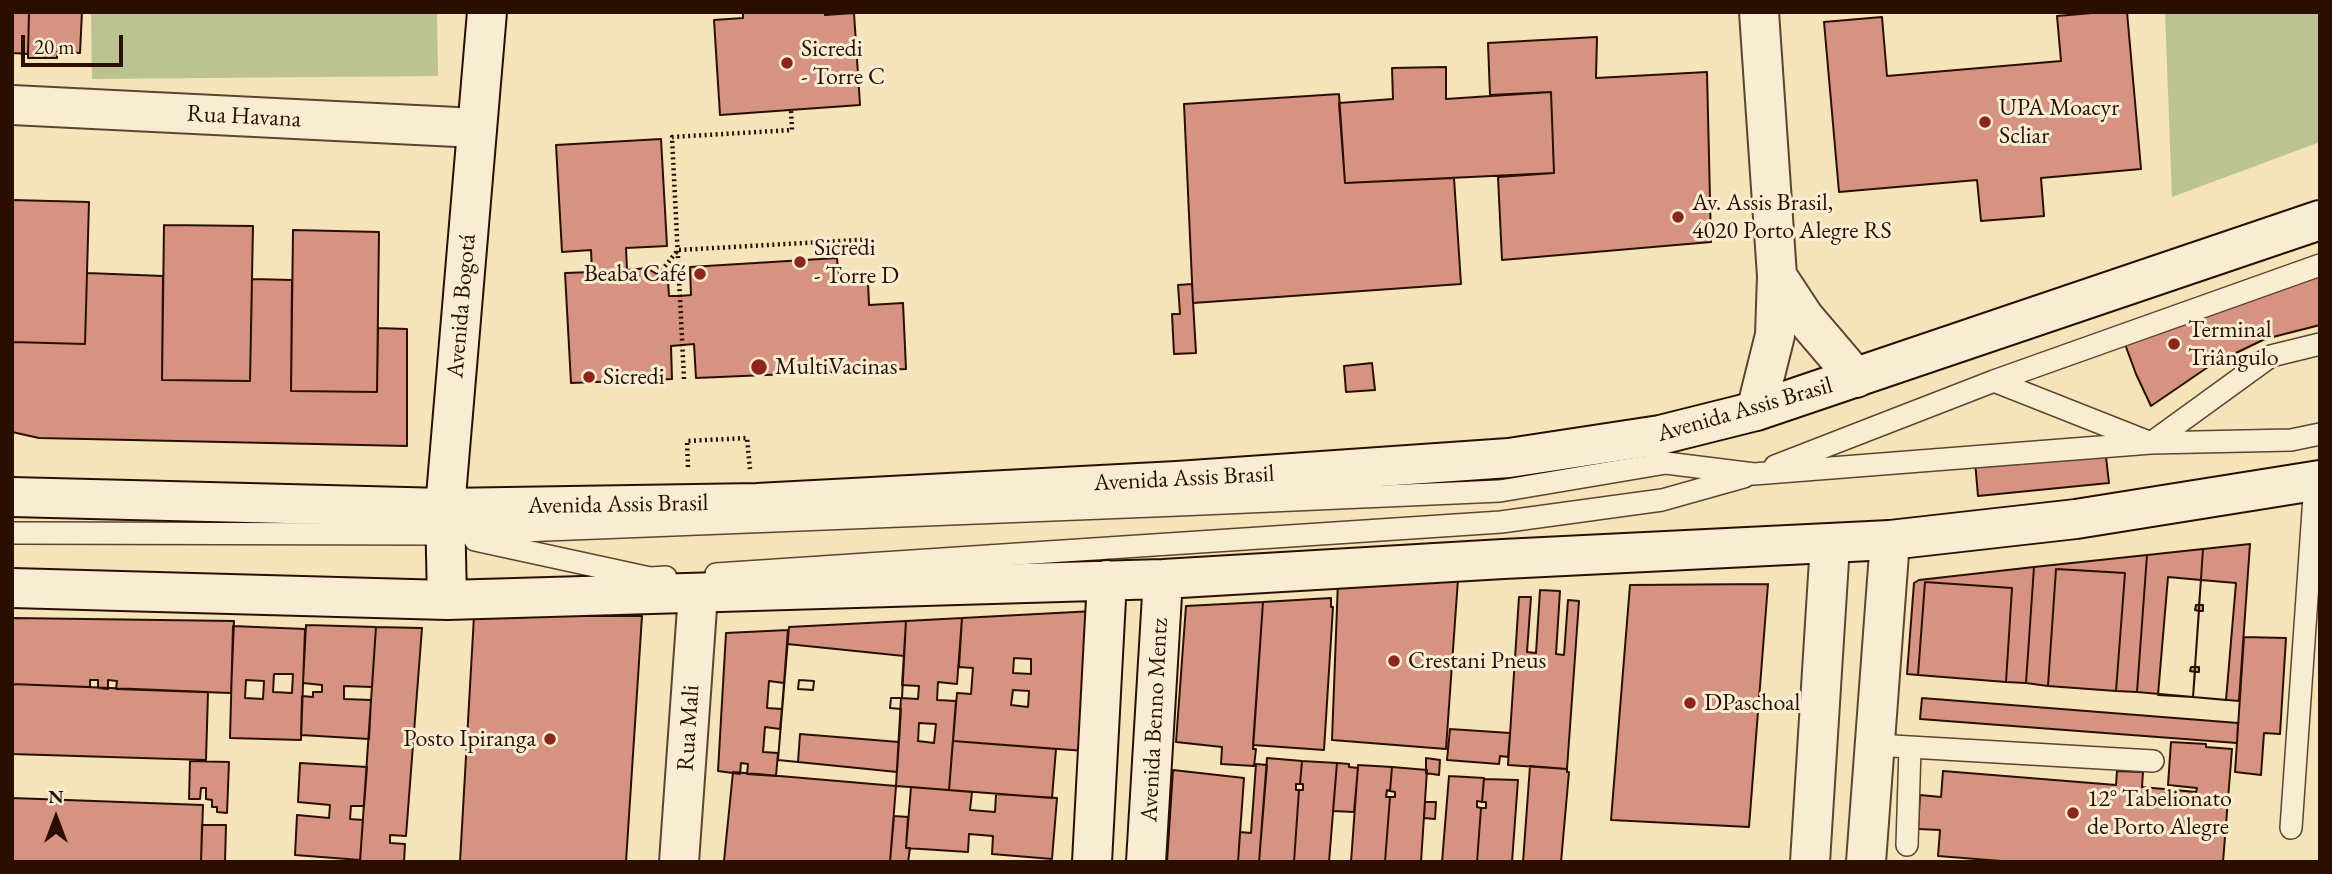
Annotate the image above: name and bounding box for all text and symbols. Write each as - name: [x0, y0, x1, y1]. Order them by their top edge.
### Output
- scale bar: [24, 21, 126, 65]
- text: 20 m: [34, 33, 75, 60]
- place label: Sicredi - Torre C: [801, 35, 885, 91]
- marker: Sicredi - Torre C: [779, 55, 795, 71]
- place label: UPA Moacyr Scliar: [1999, 94, 2119, 150]
- street label: Rua Havana: [186, 100, 302, 134]
- marker: UPA Moacyr Scliar: [1977, 114, 1993, 130]
- place label: Av. Assis Brasil, 4020 Porto Alegre RS: [1692, 189, 1892, 245]
- marker: Av. Assis Brasil, 4020 Porto Alegre RS: [1670, 209, 1686, 225]
- street label: Avenida Bogotá: [441, 233, 483, 379]
- place label: Sicredi - Torre D: [814, 234, 899, 290]
- marker: Sicredi - Torre D: [792, 254, 808, 270]
- place label: Beaba Café: [584, 260, 686, 288]
- marker: Beaba Café: [692, 266, 708, 282]
- place label: Terminal Triângulo: [2188, 316, 2279, 372]
- marker: Terminal Triângulo: [2166, 336, 2182, 352]
- place label: MultiVacinas: [775, 353, 897, 381]
- marker: MultiVacinas: [749, 357, 769, 377]
- place label: Sicredi: [603, 363, 665, 391]
- marker: Sicredi: [581, 369, 597, 385]
- street label: Avenida Assis Brasil: [1654, 371, 1836, 449]
- street label: Avenida Assis Brasil: [1093, 460, 1275, 498]
- street label: Avenida Assis Brasil: [527, 489, 709, 521]
- street label: Avenida Benno Mentz: [1135, 617, 1175, 823]
- place label: Crestani Pneus: [1408, 647, 1546, 675]
- marker: Crestani Pneus: [1386, 653, 1402, 669]
- street label: Rua Mali: [672, 684, 706, 772]
- place label: DPaschoal: [1704, 689, 1800, 717]
- marker: DPaschoal: [1682, 695, 1698, 711]
- place label: Posto Ipiranga: [403, 725, 536, 753]
- marker: Posto Ipiranga: [542, 731, 558, 747]
- north arrow: [21, 783, 91, 853]
- text: N: [48, 784, 64, 809]
- place label: 12° Tabelionato de Porto Alegre: [2087, 785, 2232, 841]
- marker: 12° Tabelionato de Porto Alegre: [2065, 805, 2081, 821]

